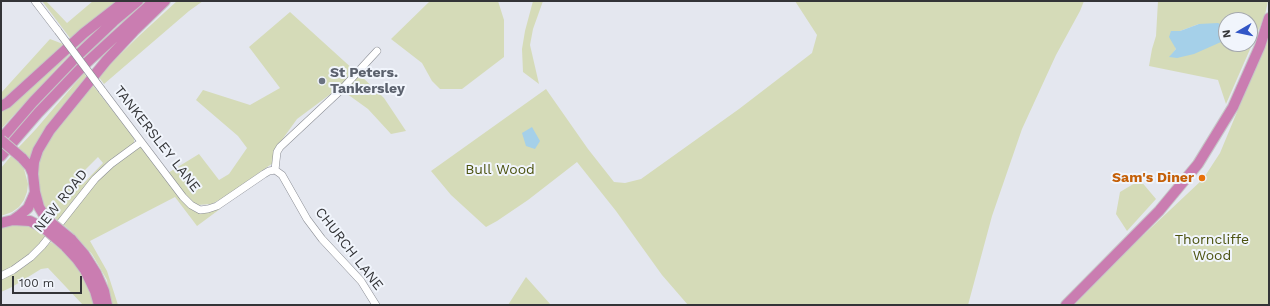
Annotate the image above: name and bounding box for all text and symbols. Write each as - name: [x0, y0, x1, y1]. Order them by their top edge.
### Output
- north arrow: [1218, 12, 1258, 52]
- text: N: [1220, 29, 1234, 39]
- place label: St Peters. Tankersley: [330, 65, 405, 98]
- marker: St Peters. Tankersley: [317, 76, 327, 86]
- street label: TANKERSLEY LANE: [110, 83, 204, 195]
- park label: Bull Wood: [465, 162, 535, 178]
- street label: NEW ROAD: [31, 166, 91, 236]
- place label: Sam's Diner: [1112, 170, 1194, 186]
- marker: Sam's Diner: [1197, 173, 1207, 183]
- street label: CHURCH LANE: [311, 204, 387, 294]
- park label: Thorncliffe Wood: [1175, 232, 1249, 264]
- scale bar: [14, 268, 84, 294]
- text: 100 m: [19, 276, 54, 290]

